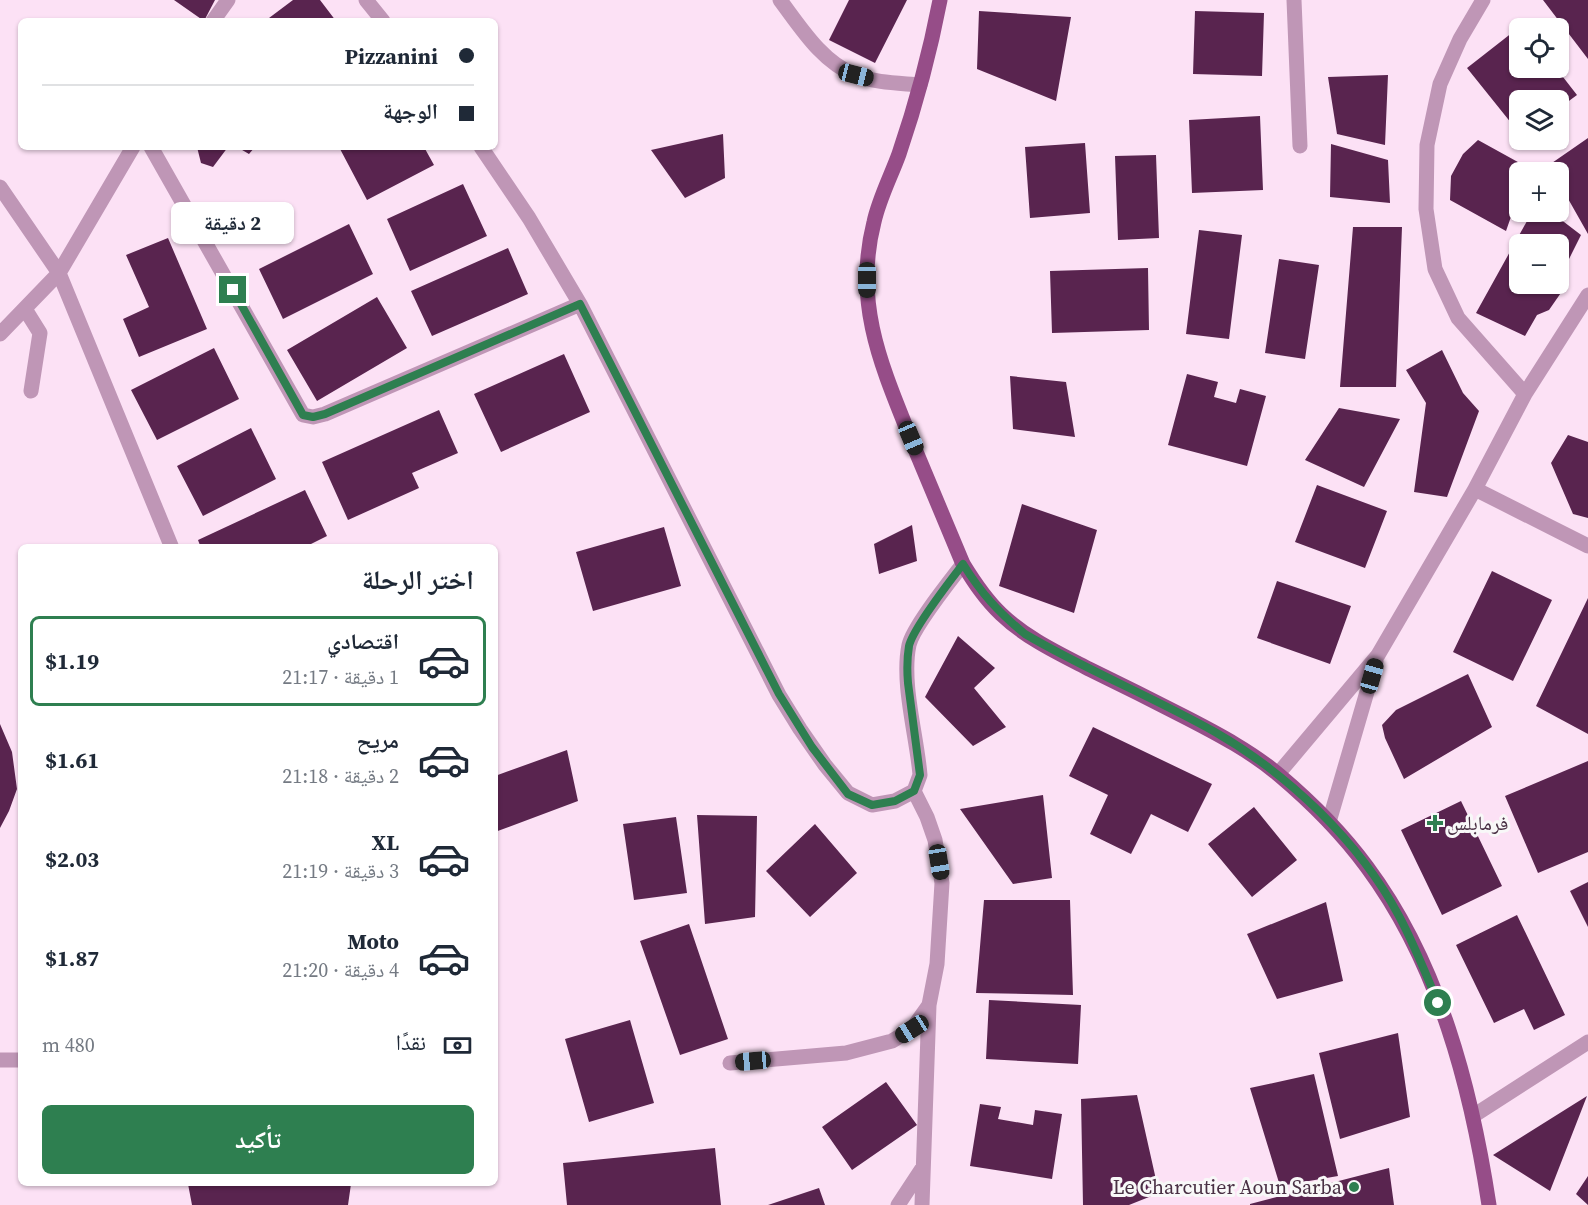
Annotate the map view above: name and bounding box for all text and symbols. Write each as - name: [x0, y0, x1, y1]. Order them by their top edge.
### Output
- map controls: [1509, 18, 1569, 294]
- button: locate: [1509, 18, 1569, 78]
- text: Pizzanini: [344, 41, 438, 71]
- car: [836, 62, 876, 88]
- button: layers: [1509, 90, 1569, 150]
- text: الوجهة: [383, 96, 438, 126]
- button: +: [1509, 162, 1569, 222]
- callout: 2 دقيقة: [172, 203, 294, 245]
- text: 2 دقيقة: [204, 209, 261, 237]
- button: −: [1509, 234, 1569, 294]
- car: [858, 262, 876, 298]
- route end: [219, 276, 246, 303]
- car: [896, 418, 926, 458]
- text: اختر الرحلة: [362, 561, 474, 598]
- text: اقتصادي: [327, 626, 399, 656]
- icon: car: [417, 634, 471, 688]
- text: $1.19: [45, 646, 99, 676]
- car: [1358, 656, 1386, 696]
- text: 1 دقيقة · 21:17: [282, 663, 399, 691]
- text: مريح: [356, 725, 399, 755]
- icon: car: [417, 733, 471, 787]
- text: $1.61: [45, 745, 99, 775]
- text: 2 دقيقة · 21:18: [282, 762, 399, 790]
- place label: فرمابلس: [1447, 809, 1508, 837]
- marker: فرمابلس: [1428, 816, 1442, 830]
- text: XL: [372, 827, 399, 857]
- icon: car: [417, 832, 471, 886]
- car: [927, 843, 951, 881]
- text: $2.03: [45, 844, 99, 874]
- text: 3 دقيقة · 21:19: [282, 857, 399, 885]
- text: Moto: [347, 926, 399, 956]
- icon: car: [417, 931, 471, 985]
- text: $1.87: [45, 943, 99, 973]
- text: 4 دقيقة · 21:20: [282, 956, 399, 984]
- route start: [1424, 989, 1451, 1016]
- car: [892, 1012, 932, 1046]
- text: نقدًا: [396, 1027, 426, 1057]
- icon: cash: [441, 1029, 474, 1062]
- text: 480 m: [42, 1031, 95, 1059]
- car: [734, 1050, 772, 1072]
- button: تأكيد: [42, 1105, 474, 1174]
- place label: Le Charcutier Aoun Sarba: [1113, 1173, 1343, 1201]
- marker: Le Charcutier Aoun Sarba: [1347, 1180, 1361, 1194]

